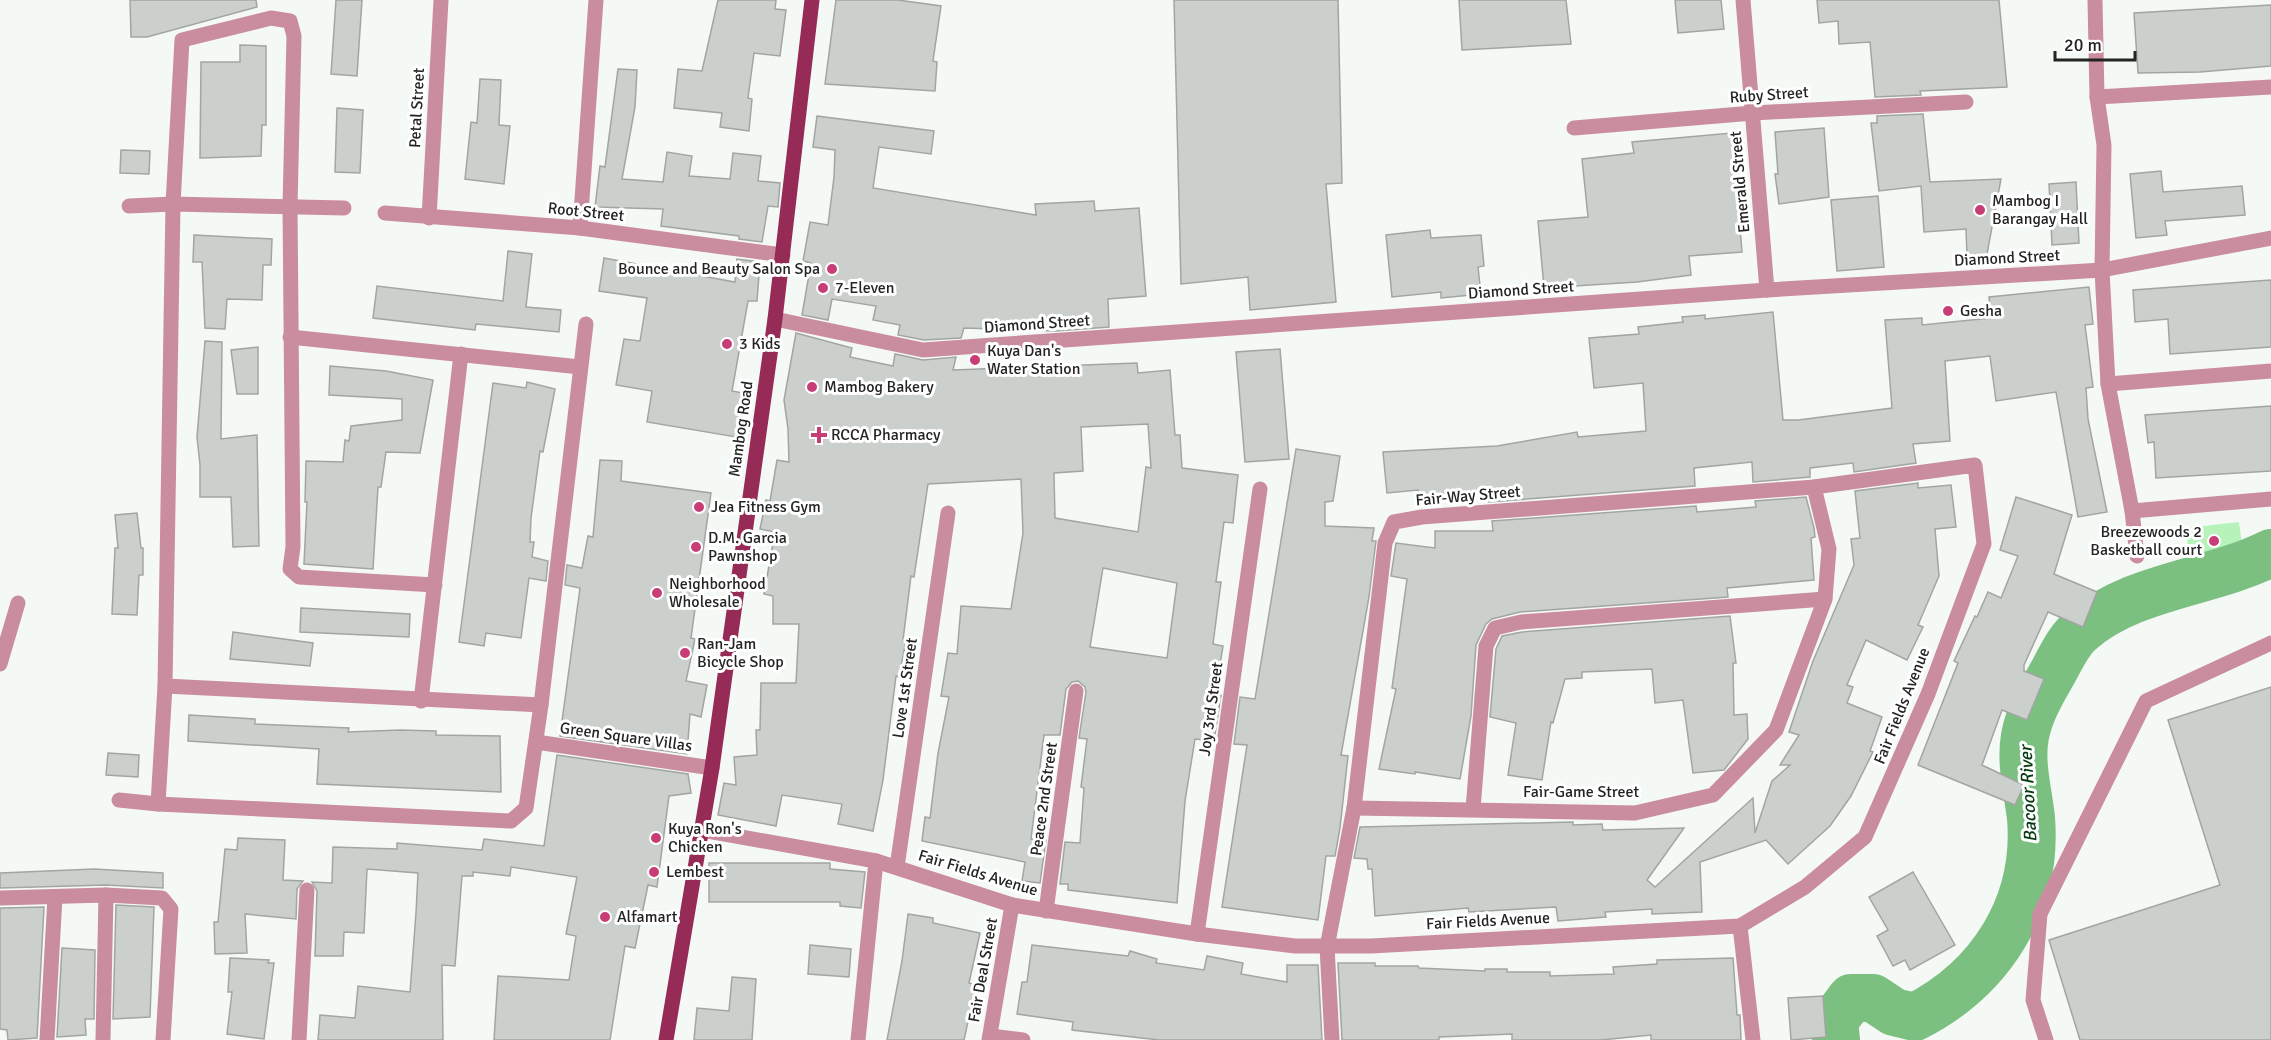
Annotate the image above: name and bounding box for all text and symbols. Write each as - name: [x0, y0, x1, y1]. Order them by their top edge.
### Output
- scale bar: [2055, 24, 2134, 62]
- text: 20 m: [2064, 34, 2102, 56]
- street label: Petal Street: [405, 67, 429, 149]
- street label: Ruby Street: [1729, 82, 1810, 108]
- street label: Emerald Street: [1726, 130, 1754, 234]
- place label: Mambog I Barangay Hall: [1992, 191, 2088, 229]
- street label: Root Street: [547, 198, 626, 226]
- marker: Mambog I Barangay Hall: [1973, 203, 1987, 217]
- street label: Diamond Street: [1953, 245, 2061, 271]
- place label: Bounce and Beauty Salon Spa: [618, 259, 820, 279]
- marker: Bounce and Beauty Salon Spa: [825, 262, 839, 276]
- street label: Diamond Street: [1467, 276, 1575, 304]
- place label: 7-Eleven: [835, 278, 894, 298]
- marker: 7-Eleven: [816, 281, 830, 295]
- place label: Gesha: [1960, 301, 2002, 321]
- marker: Gesha: [1941, 304, 1955, 318]
- street label: Diamond Street: [983, 310, 1091, 338]
- place label: 3 Kids: [739, 334, 781, 354]
- marker: 3 Kids: [720, 337, 734, 351]
- place label: Kuya Dan's Water Station: [987, 341, 1080, 379]
- marker: Kuya Dan's Water Station: [968, 353, 982, 367]
- place label: Mambog Bakery: [824, 377, 934, 397]
- street label: Mambog Road: [724, 380, 758, 478]
- marker: Mambog Bakery: [805, 380, 819, 394]
- place label: RCCA Pharmacy: [831, 425, 941, 445]
- marker: RCCA Pharmacy: [812, 428, 826, 442]
- street label: Fair-Way Street: [1415, 481, 1522, 511]
- place label: Jea Fitness Gym: [711, 497, 821, 517]
- marker: Jea Fitness Gym: [692, 500, 706, 514]
- place label: Breezewoods 2 Basketball court: [2090, 522, 2202, 560]
- place label: D.M. Garcia Pawnshop: [708, 528, 787, 566]
- marker: Breezewoods 2 Basketball court: [2207, 534, 2221, 548]
- marker: D.M. Garcia Pawnshop: [689, 540, 703, 554]
- place label: Neighborhood Wholesale: [669, 574, 766, 612]
- marker: Neighborhood Wholesale: [650, 586, 664, 600]
- place label: Ran-Jam Bicycle Shop: [697, 634, 784, 672]
- street label: Love 1st Street: [888, 636, 922, 739]
- street label: Fair Fields Avenue: [1869, 645, 1935, 767]
- marker: Ran-Jam Bicycle Shop: [678, 646, 692, 660]
- street label: Joy 3rd Street: [1195, 661, 1228, 757]
- street label: Green Square Villas: [559, 718, 693, 756]
- street label: Peace 2nd Street: [1026, 740, 1062, 857]
- water label: Bacoor River: [2014, 743, 2042, 843]
- street label: Fair-Game Street: [1523, 782, 1639, 802]
- place label: Kuya Ron's Chicken: [668, 819, 742, 857]
- marker: Kuya Ron's Chicken: [649, 831, 663, 845]
- street label: Fair Fields Avenue: [916, 845, 1040, 901]
- place label: Lembest: [666, 862, 724, 882]
- marker: Lembest: [647, 865, 661, 879]
- place label: Alfamart: [617, 907, 678, 927]
- street label: Fair Fields Avenue: [1426, 908, 1550, 934]
- marker: Alfamart: [598, 910, 612, 924]
- street label: Fair Deal Street: [964, 916, 1002, 1024]

